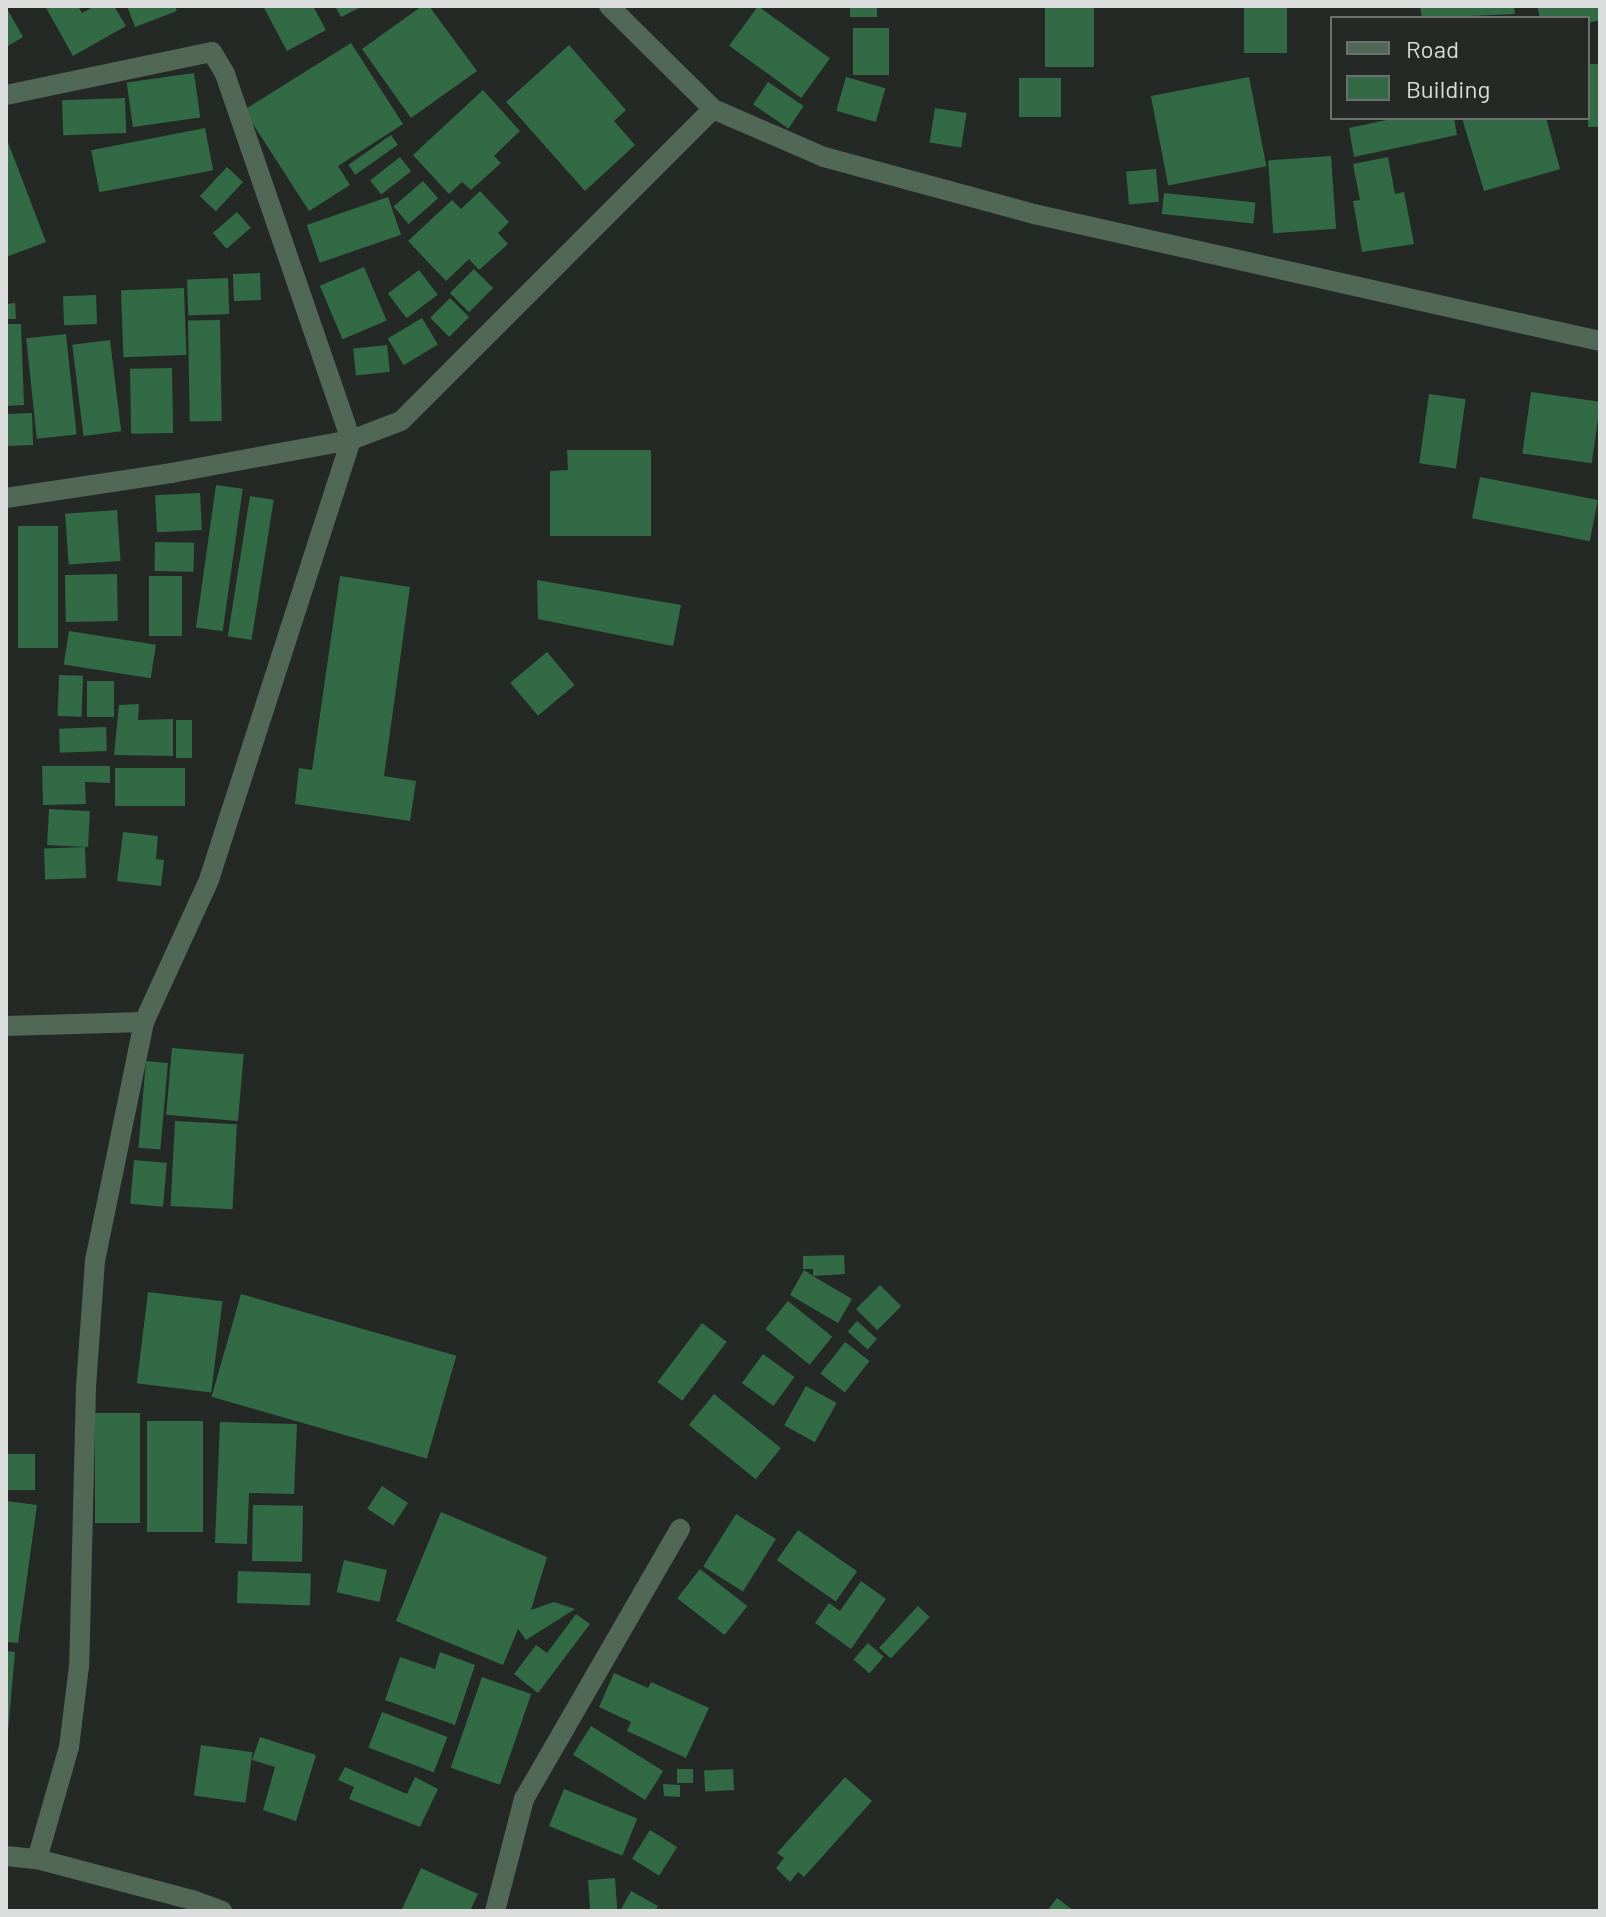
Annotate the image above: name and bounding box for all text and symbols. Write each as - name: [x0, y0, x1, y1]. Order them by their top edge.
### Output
- legend: [1330, 16, 1590, 120]
- text: Road: [1406, 34, 1459, 63]
- text: Building: [1406, 74, 1490, 103]

